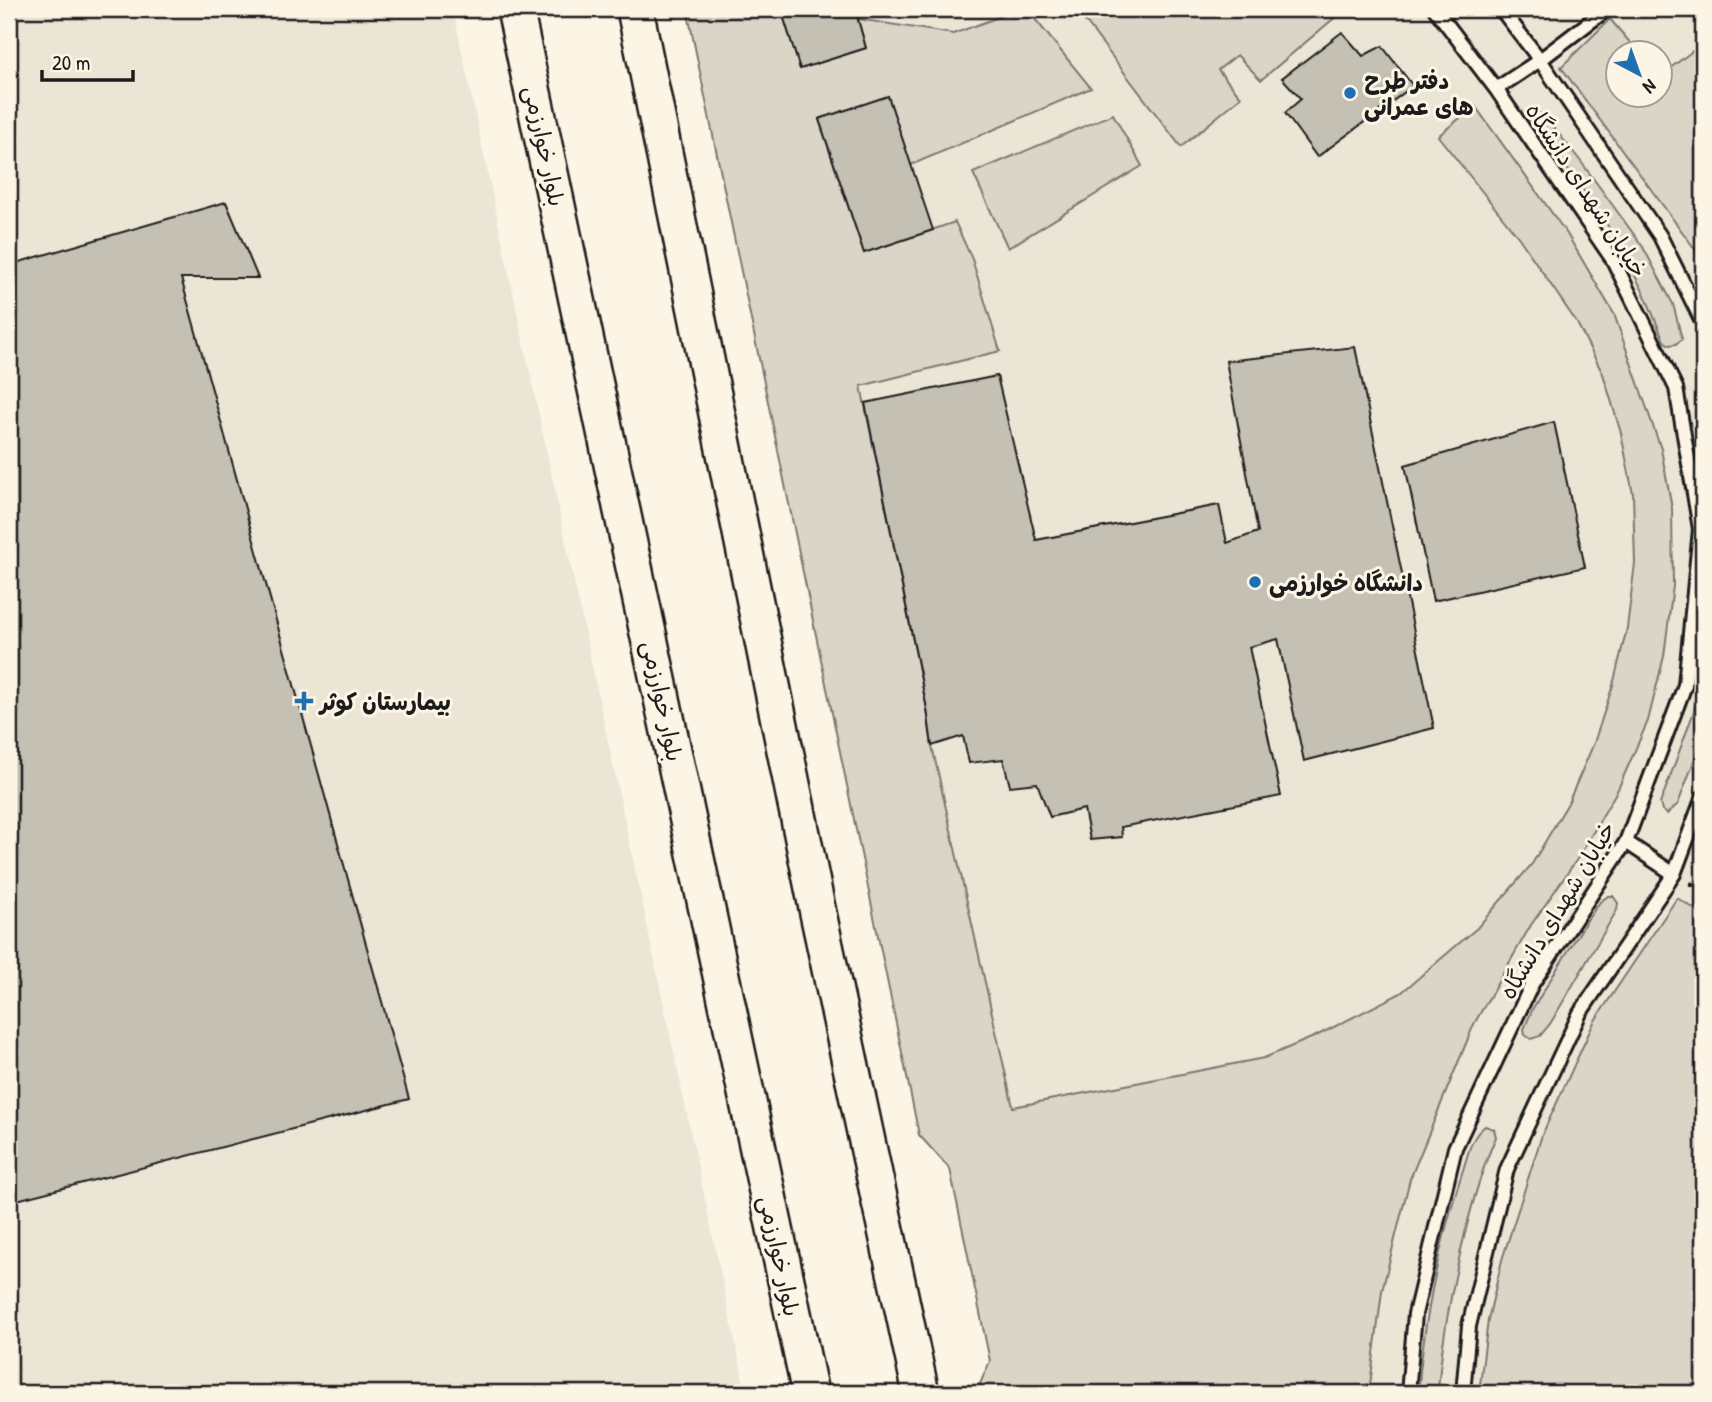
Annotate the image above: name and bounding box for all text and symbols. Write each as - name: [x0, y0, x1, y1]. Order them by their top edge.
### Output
- scale bar: [42, 38, 133, 82]
- north arrow: [1604, 38, 1674, 108]
- text: 20 m: [52, 48, 90, 77]
- place label: دفتر طرح های عمرانی: [1364, 65, 1474, 122]
- text: N: [1638, 74, 1662, 100]
- street label: بلوار خوارزمی: [517, 83, 573, 209]
- marker: دفتر طرح های عمرانی: [1342, 85, 1358, 101]
- street label: خیابان شهدای دانشگاه: [1519, 97, 1655, 283]
- place label: دانشگاه خوارزمی: [1269, 567, 1423, 598]
- marker: دانشگاه خوارزمی: [1247, 574, 1263, 590]
- street label: بلوار خوارزمی: [635, 638, 691, 764]
- place label: بیمارستان کوثر: [318, 686, 451, 717]
- marker: بیمارستان کوثر: [294, 691, 314, 711]
- street label: خیابان شهدای دانشگاه: [1492, 815, 1622, 1005]
- street label: بلوار خوارزمی: [752, 1193, 808, 1319]

